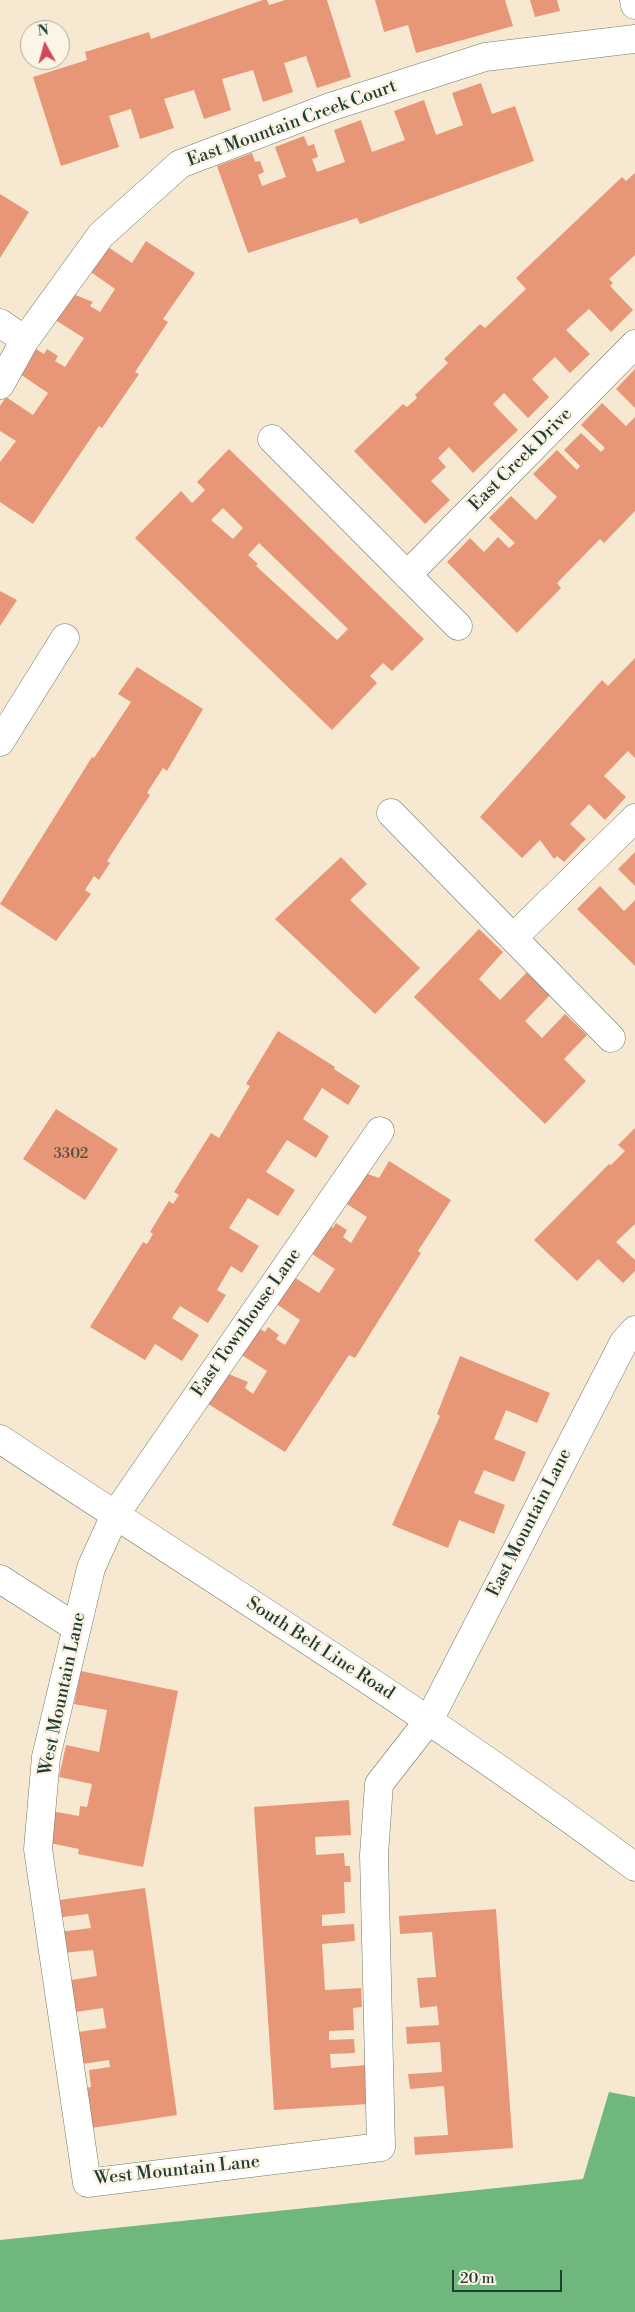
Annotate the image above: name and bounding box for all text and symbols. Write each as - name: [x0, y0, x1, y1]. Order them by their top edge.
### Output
- north arrow: [20, 20, 70, 70]
- text: N: [37, 21, 50, 41]
- street label: East Mountain Creek Court: [184, 76, 400, 172]
- street label: East Creek Drive: [465, 404, 577, 516]
- house number: 3302: [54, 1145, 88, 1163]
- street label: East Townhouse Lane: [188, 1245, 306, 1401]
- street label: East Mountain Lane: [483, 1445, 577, 1601]
- street label: South Belt Line Road: [242, 1593, 398, 1705]
- street label: West Mountain Lane: [35, 1610, 91, 1778]
- street label: West Mountain Lane: [93, 2152, 261, 2190]
- scale bar: [455, 2260, 565, 2292]
- text: 20 m: [460, 2269, 495, 2288]

